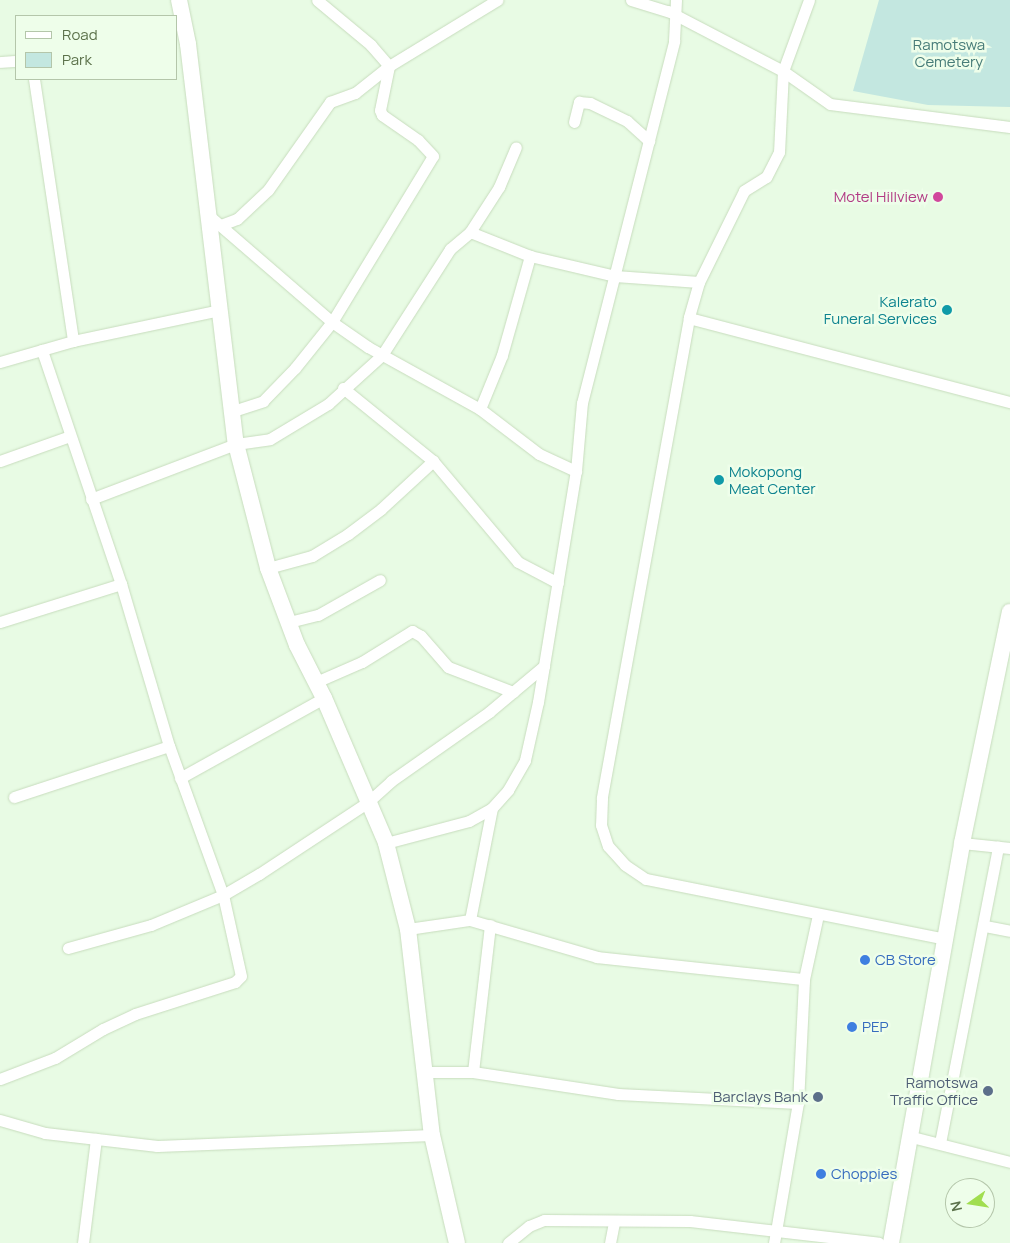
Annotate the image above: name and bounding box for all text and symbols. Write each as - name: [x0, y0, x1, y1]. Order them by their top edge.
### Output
- legend: [15, 15, 178, 80]
- text: Road: [62, 24, 98, 45]
- park label: Ramotswa Cemetery: [913, 35, 985, 70]
- text: Park: [62, 49, 92, 70]
- place label: Motel Hillview: [834, 188, 928, 206]
- marker: Motel Hillview: [932, 191, 944, 203]
- place label: Kalerato Funeral Services: [824, 292, 937, 327]
- marker: Kalerato Funeral Services: [941, 304, 953, 316]
- place label: Mokopong Meat Center: [729, 462, 816, 497]
- marker: Mokopong Meat Center: [713, 474, 725, 486]
- place label: CB Store: [875, 951, 936, 969]
- marker: CB Store: [859, 954, 871, 966]
- place label: PEP: [862, 1018, 889, 1036]
- marker: PEP: [846, 1021, 858, 1033]
- place label: Ramotswa Traffic Office: [890, 1073, 978, 1108]
- marker: Ramotswa Traffic Office: [982, 1085, 994, 1097]
- place label: Barclays Bank: [713, 1088, 808, 1106]
- marker: Barclays Bank: [812, 1091, 824, 1103]
- place label: Choppies: [831, 1165, 897, 1183]
- marker: Choppies: [815, 1168, 827, 1180]
- north arrow: [945, 1178, 995, 1228]
- text: N: [945, 1199, 966, 1213]

